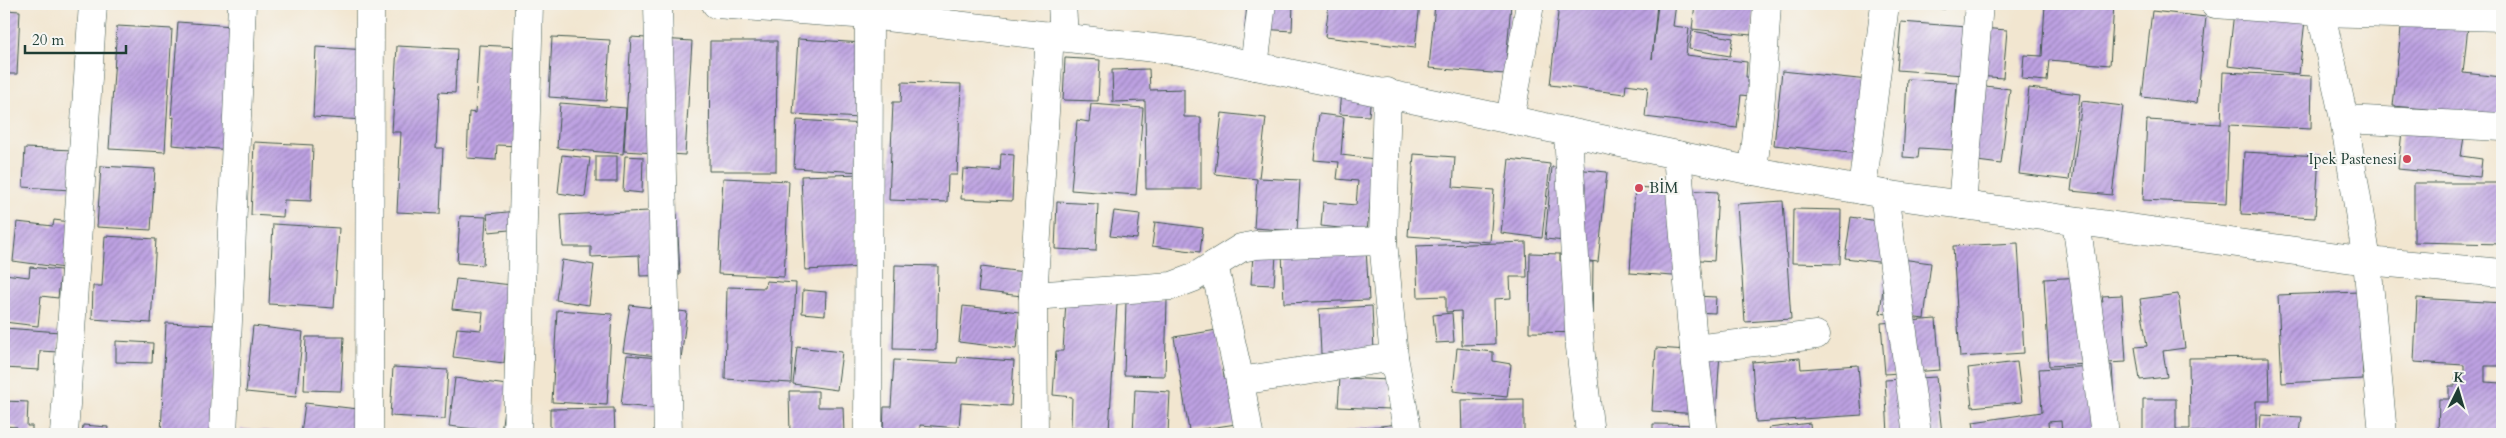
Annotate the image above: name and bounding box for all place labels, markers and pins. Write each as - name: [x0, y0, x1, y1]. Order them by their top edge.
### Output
- place label: Ipek Pastenesi: [2309, 149, 2397, 169]
- marker: Ipek Pastenesi: [2401, 153, 2413, 165]
- place label: BİM: [1649, 178, 1678, 198]
- marker: BİM: [1633, 182, 1645, 194]

